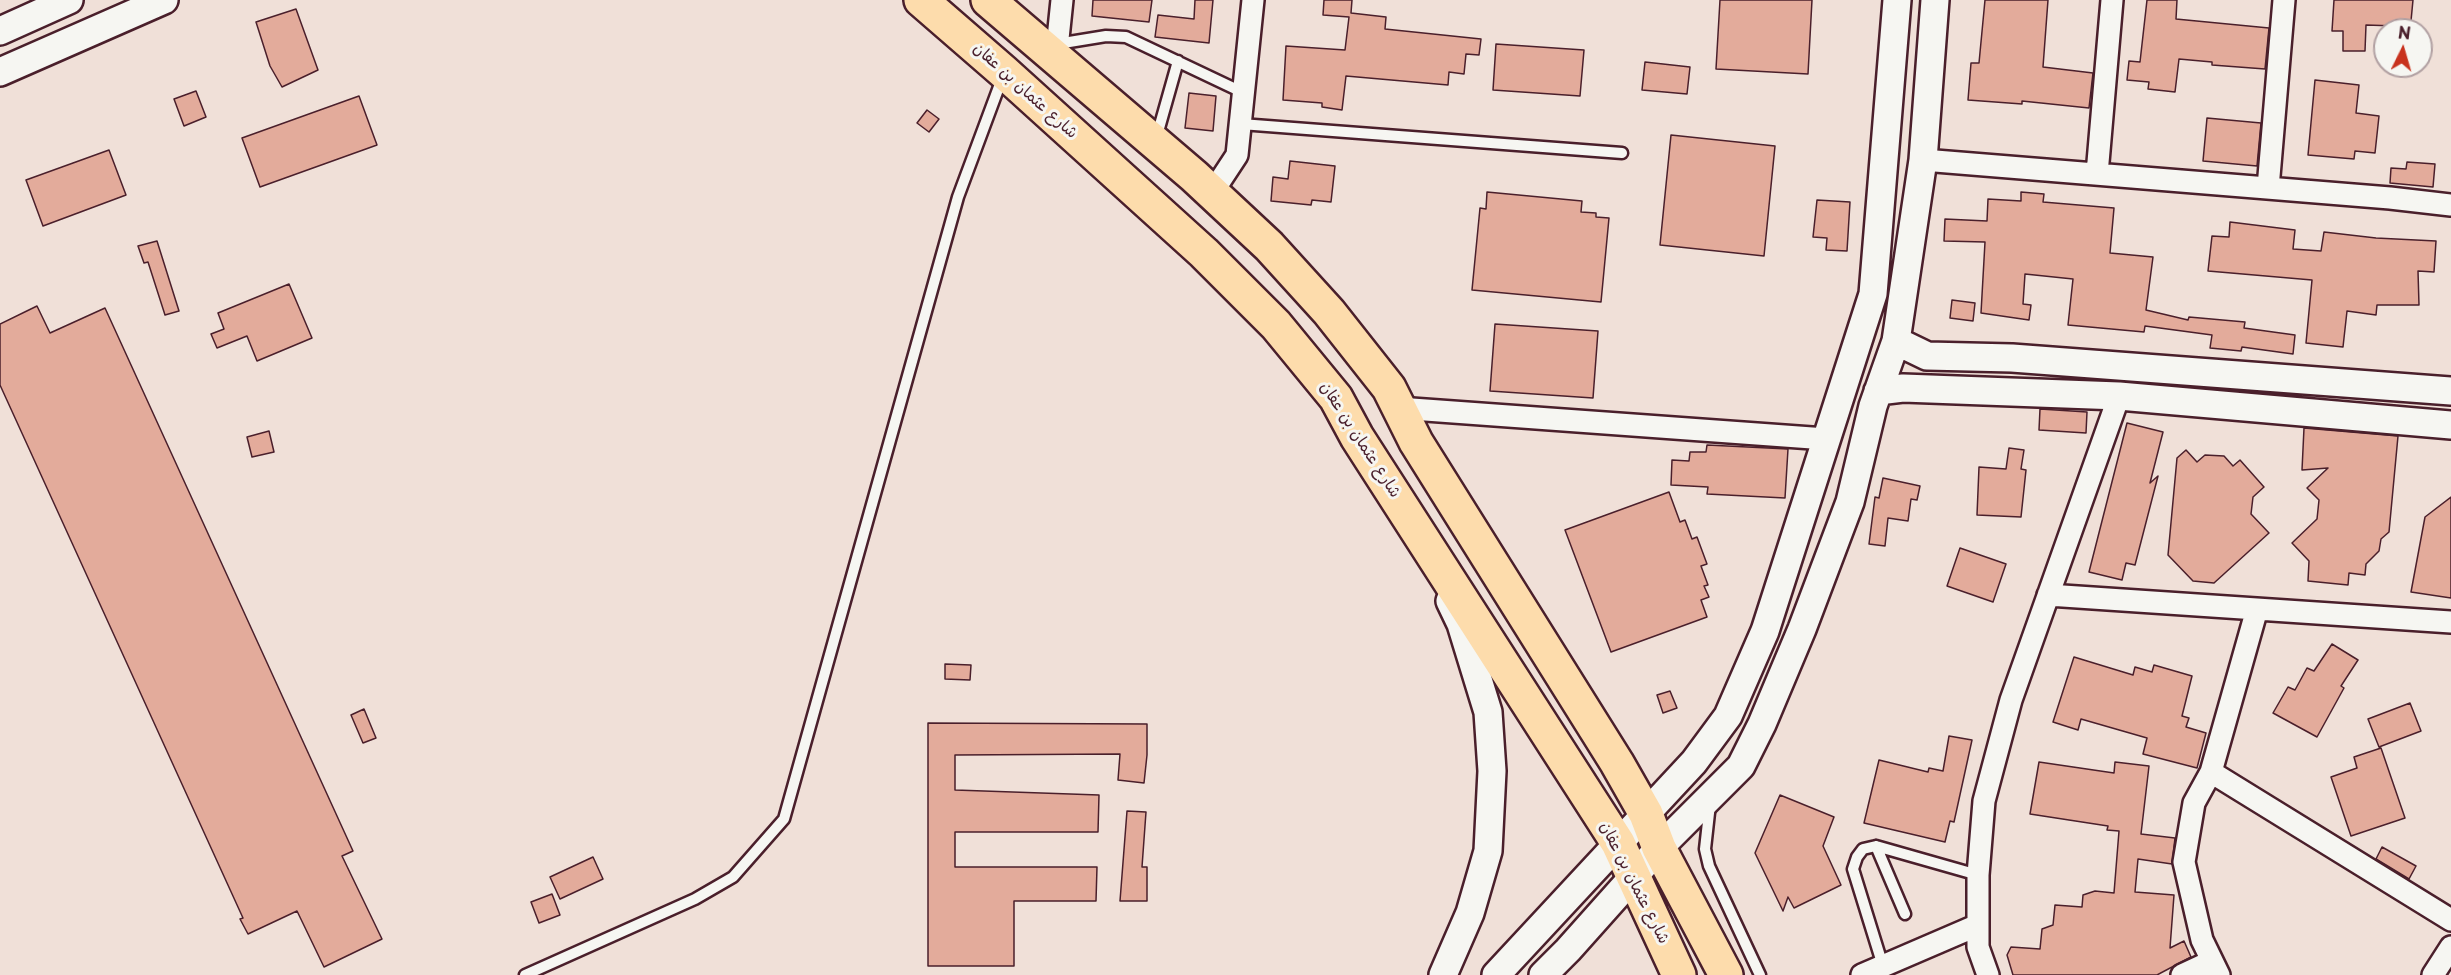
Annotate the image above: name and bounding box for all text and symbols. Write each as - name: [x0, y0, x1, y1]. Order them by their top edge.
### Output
- north arrow: [2373, 18, 2433, 78]
- text: N: [2397, 20, 2412, 45]
- street label: شارع عثمان بن عفان: [969, 39, 1081, 143]
- street label: شارع عثمان بن عفان: [1315, 379, 1405, 501]
- street label: شارع عثمان بن عفان: [1595, 819, 1673, 947]

